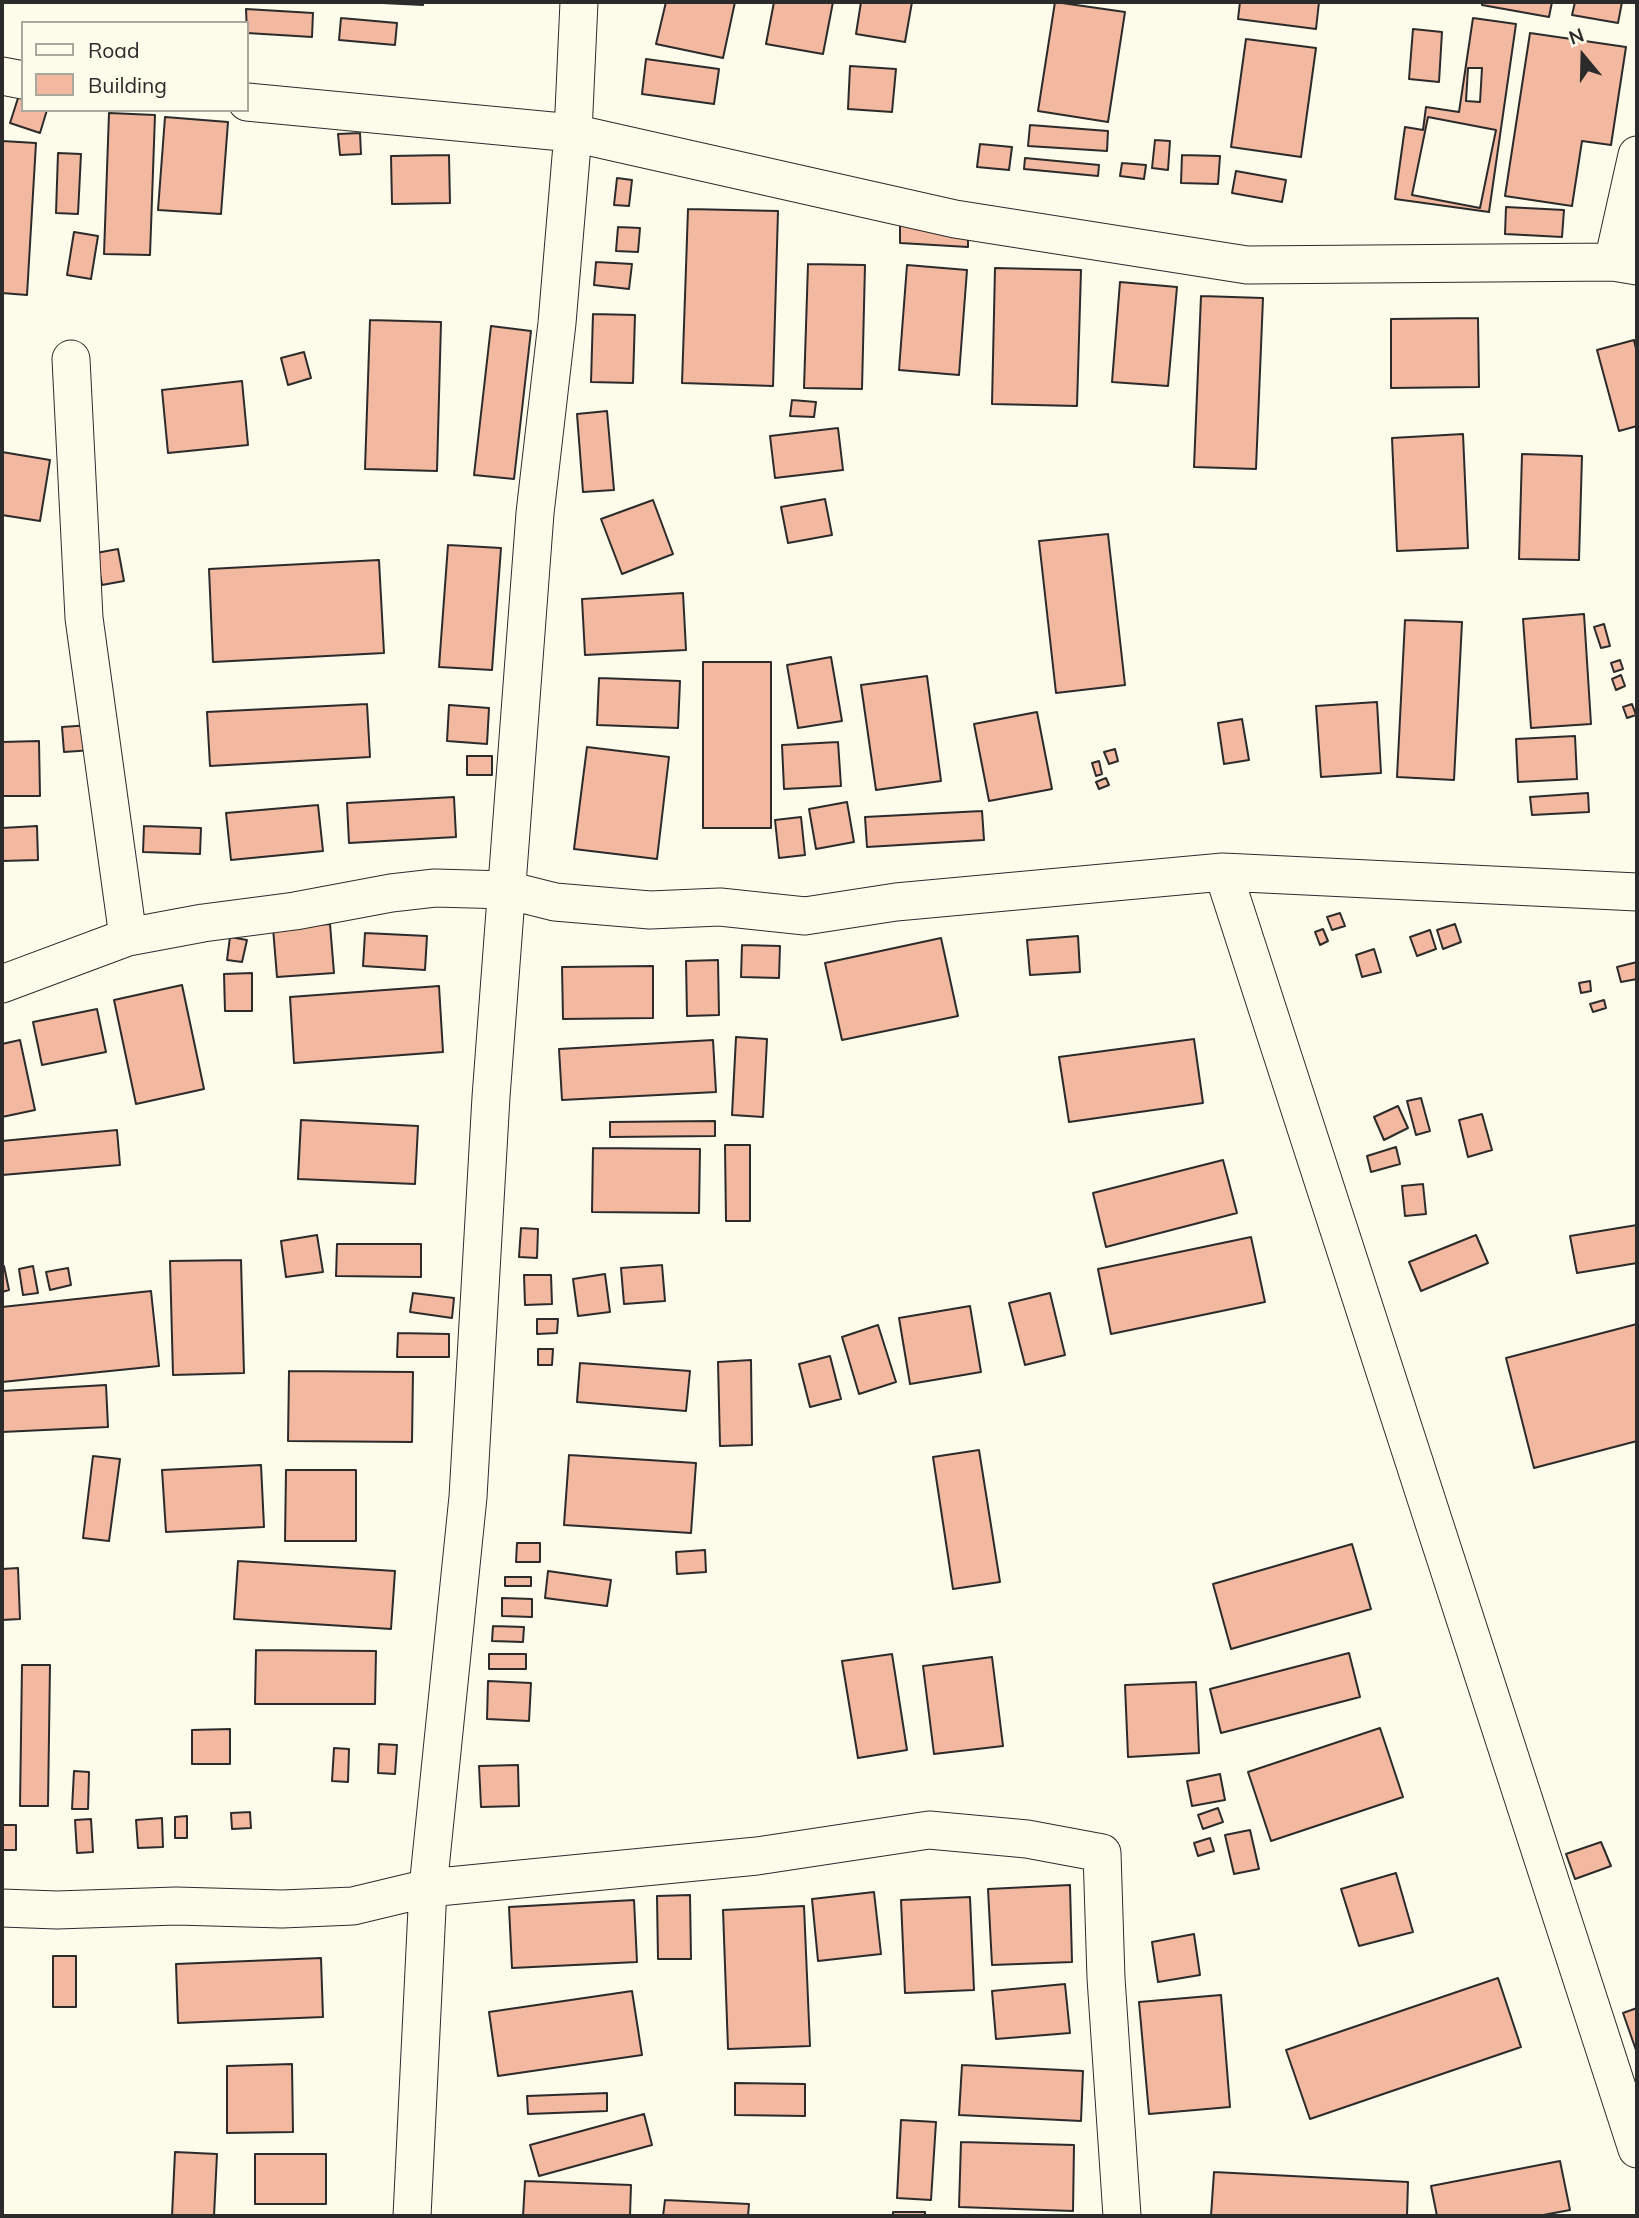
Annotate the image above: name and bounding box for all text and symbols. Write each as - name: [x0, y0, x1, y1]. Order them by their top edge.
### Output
- legend: [21, 21, 248, 112]
- north arrow: [1548, 21, 1618, 91]
- text: N: [1565, 22, 1587, 50]
- text: Road: [88, 37, 139, 63]
- text: Building: [88, 72, 167, 98]

